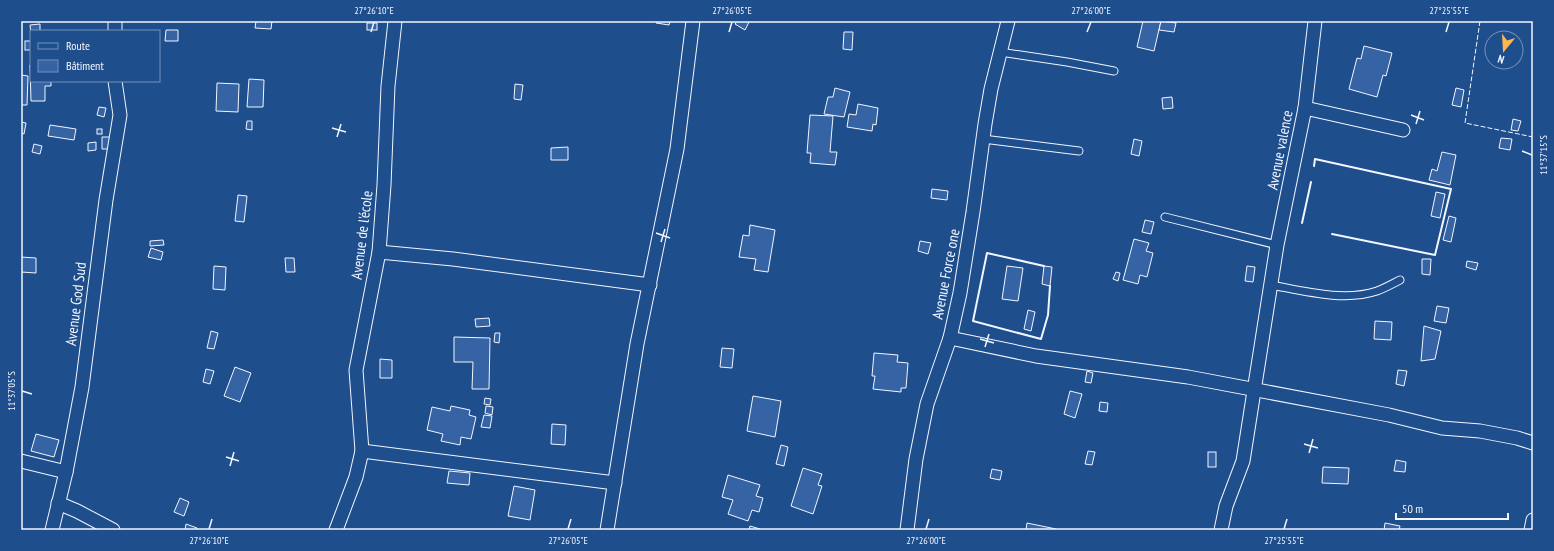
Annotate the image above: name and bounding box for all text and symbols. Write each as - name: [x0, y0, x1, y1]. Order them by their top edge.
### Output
- text: 27°26'10"E: [354, 4, 394, 17]
- text: 27°26'05"E: [712, 4, 752, 17]
- text: 27°26'00"E: [1071, 4, 1111, 17]
- text: 27°25'55"E: [1429, 4, 1469, 17]
- legend: [30, 30, 160, 82]
- north arrow: [1484, 30, 1524, 70]
- text: Route: [66, 38, 90, 53]
- text: N: [1496, 52, 1506, 67]
- text: Bâtiment: [66, 58, 104, 73]
- street label: Avenue valence: [1263, 109, 1297, 191]
- text: 11°37'15"S: [1537, 135, 1550, 175]
- street label: Avenue de l'école: [347, 189, 376, 280]
- street label: Avenue Force one: [927, 227, 964, 321]
- street label: Avenue God Sud: [61, 261, 90, 347]
- text: 11°37'05"S: [5, 371, 18, 411]
- scale bar: [1396, 495, 1508, 521]
- text: 50 m: [1402, 501, 1423, 516]
- text: 27°26'10"E: [189, 534, 229, 547]
- text: 27°26'05"E: [548, 534, 588, 547]
- text: 27°26'00"E: [906, 534, 946, 547]
- text: 27°25'55"E: [1264, 534, 1304, 547]

